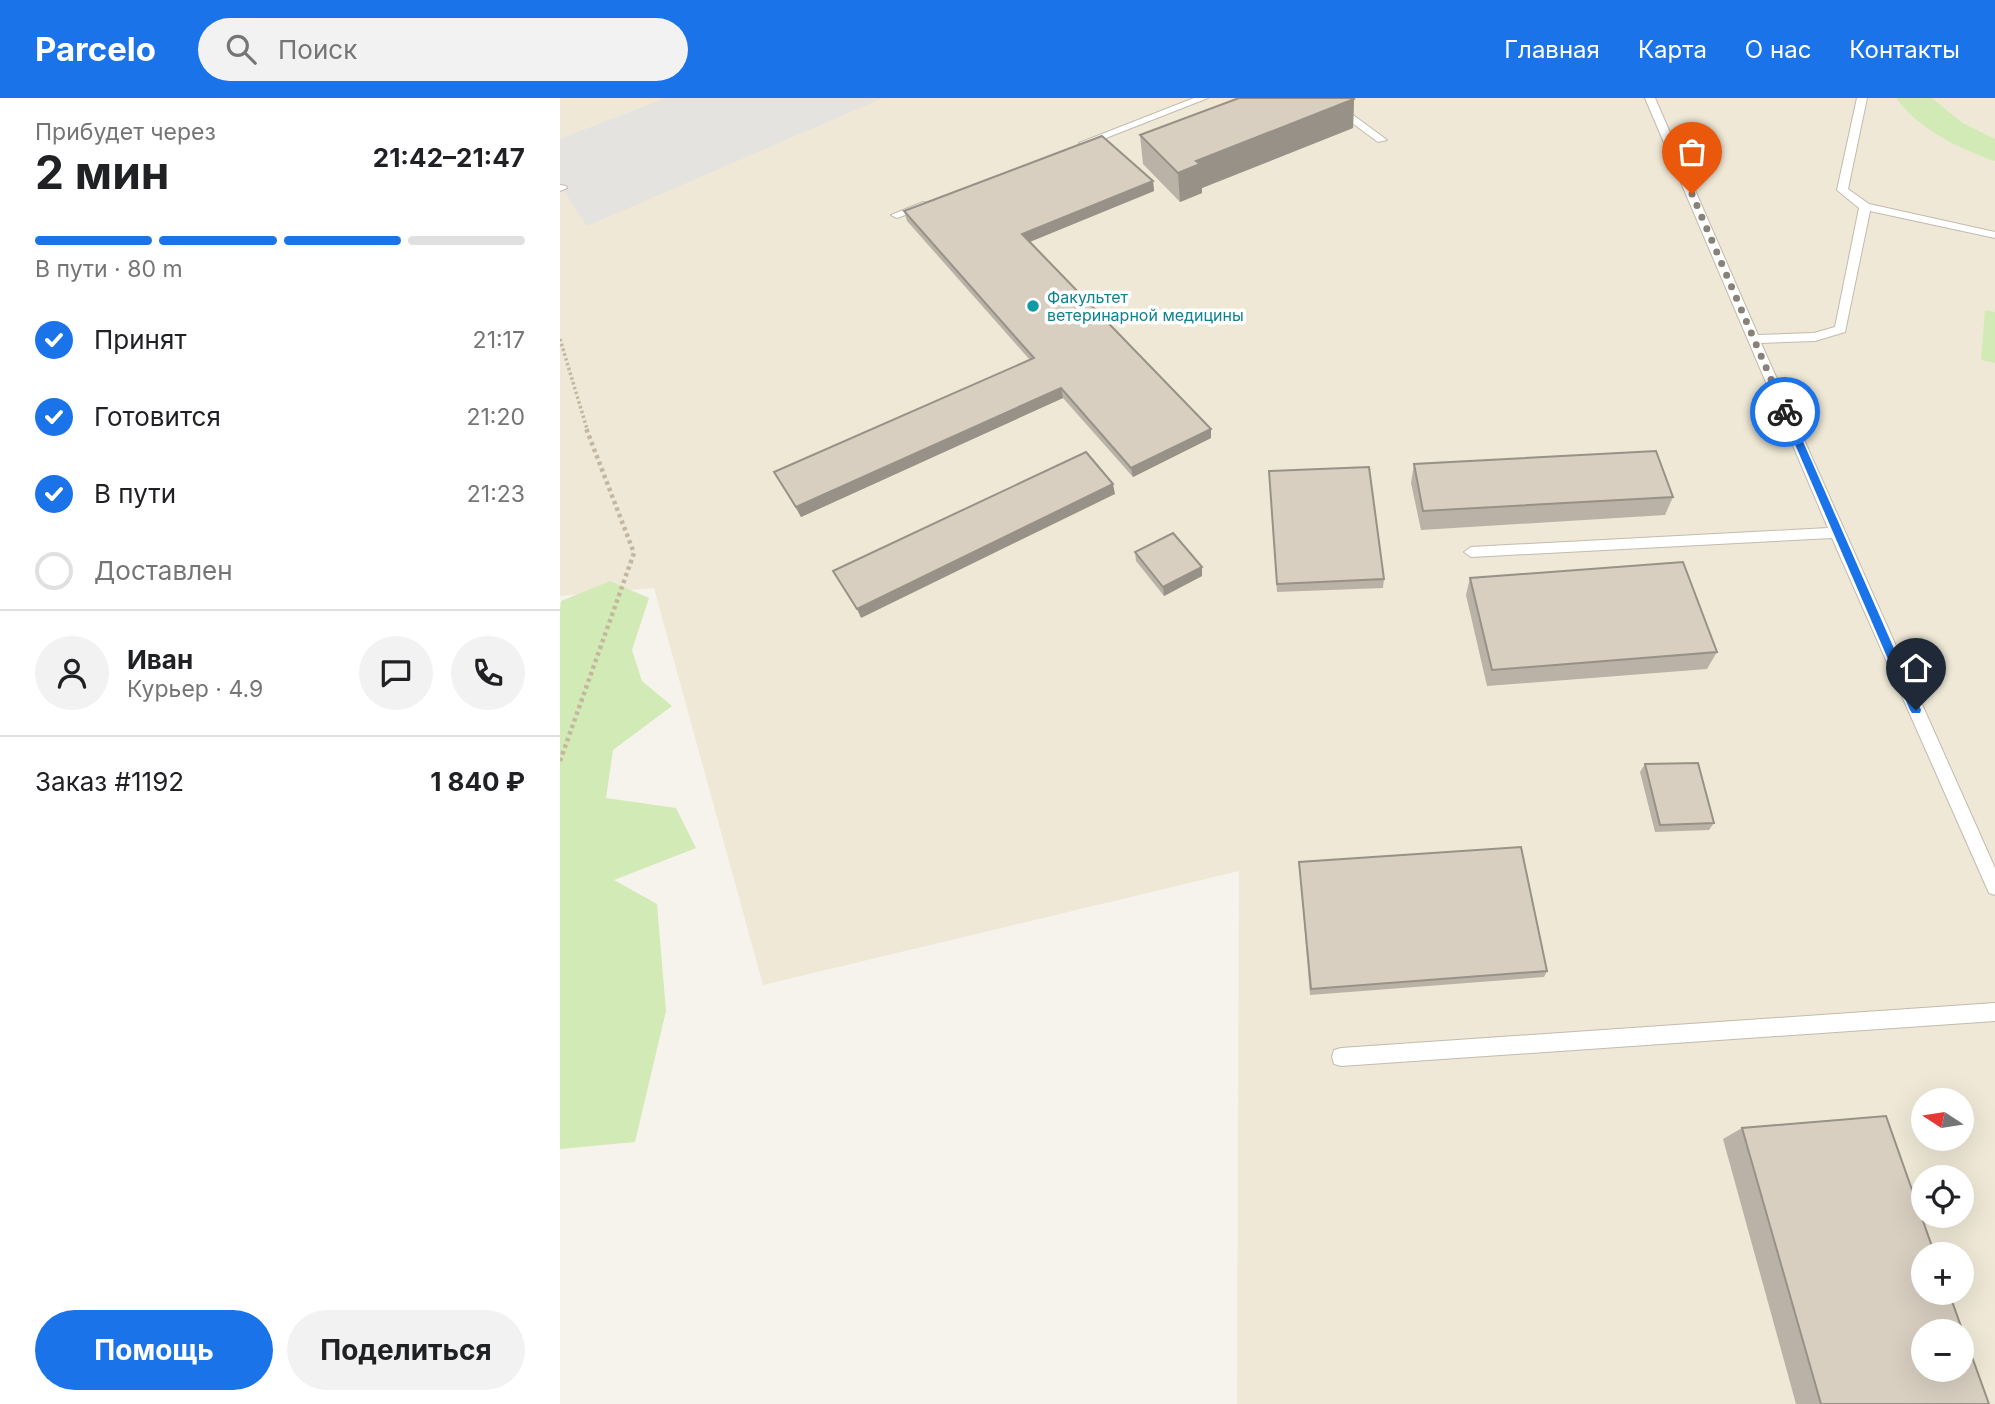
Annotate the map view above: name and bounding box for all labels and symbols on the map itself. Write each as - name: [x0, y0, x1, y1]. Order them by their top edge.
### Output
- pin: [1662, 122, 1722, 194]
- place label: Факультет ветеринарной медицины: [1047, 287, 1244, 325]
- marker: Факультет ветеринарной медицины: [1025, 298, 1041, 314]
- courier: [1750, 377, 1820, 447]
- pin: [1886, 638, 1946, 710]
- north arrow: [1911, 1088, 1974, 1152]

